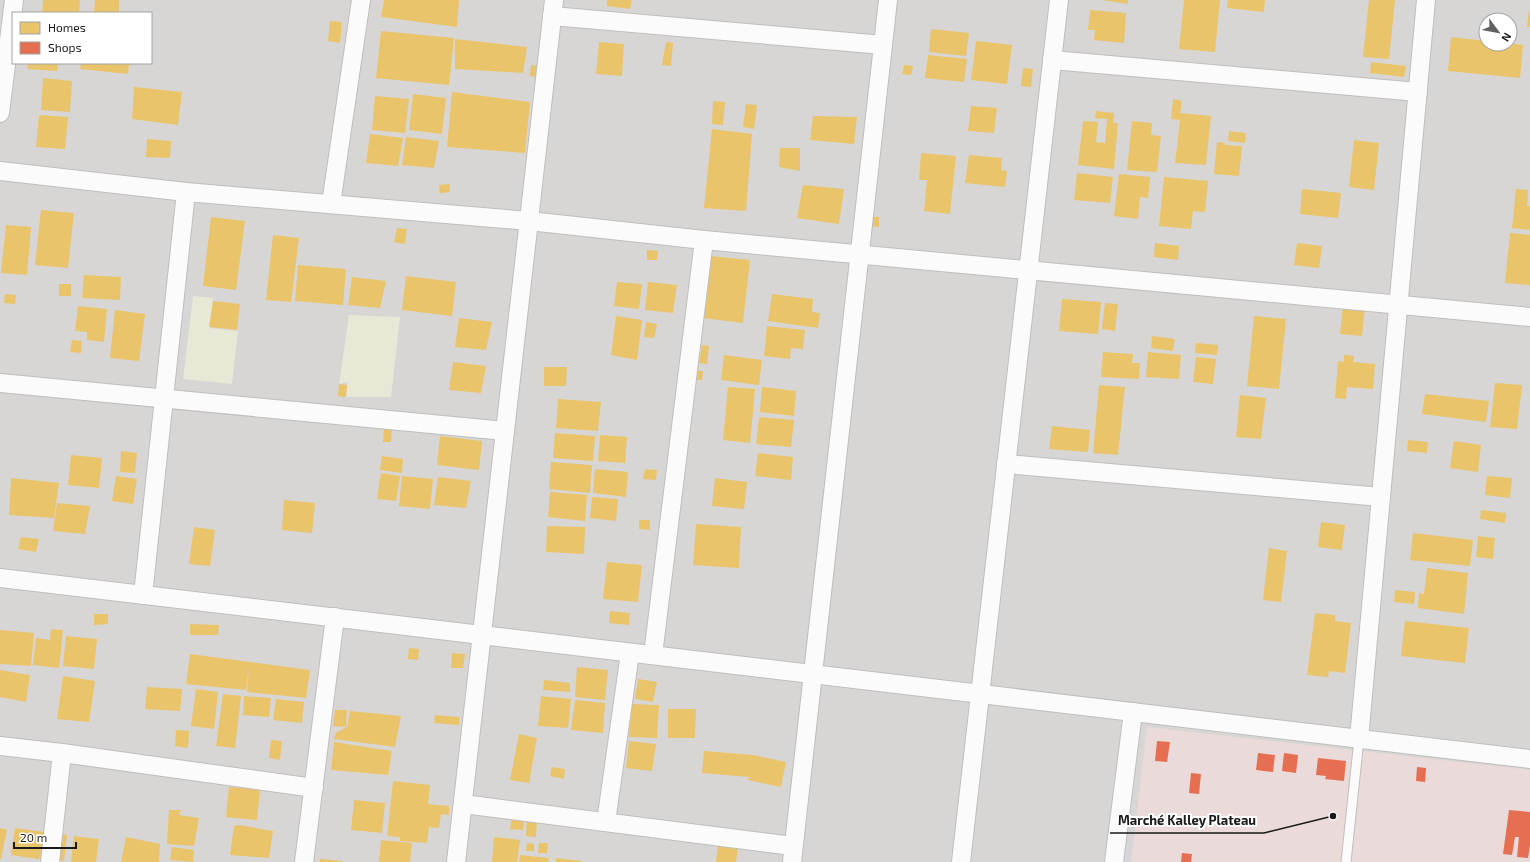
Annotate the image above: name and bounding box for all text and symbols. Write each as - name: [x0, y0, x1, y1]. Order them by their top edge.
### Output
- legend: [12, 12, 152, 64]
- north arrow: [1478, 12, 1518, 52]
- text: Homes: [48, 20, 86, 34]
- text: N: [1499, 31, 1515, 44]
- text: Shops: [48, 40, 82, 54]
- callout: Marché Kalley Plateau: [1110, 808, 1264, 833]
- text: Marché Kalley Plateau: [1118, 812, 1256, 828]
- scale bar: [14, 824, 76, 850]
- text: 20 m: [20, 830, 47, 844]

